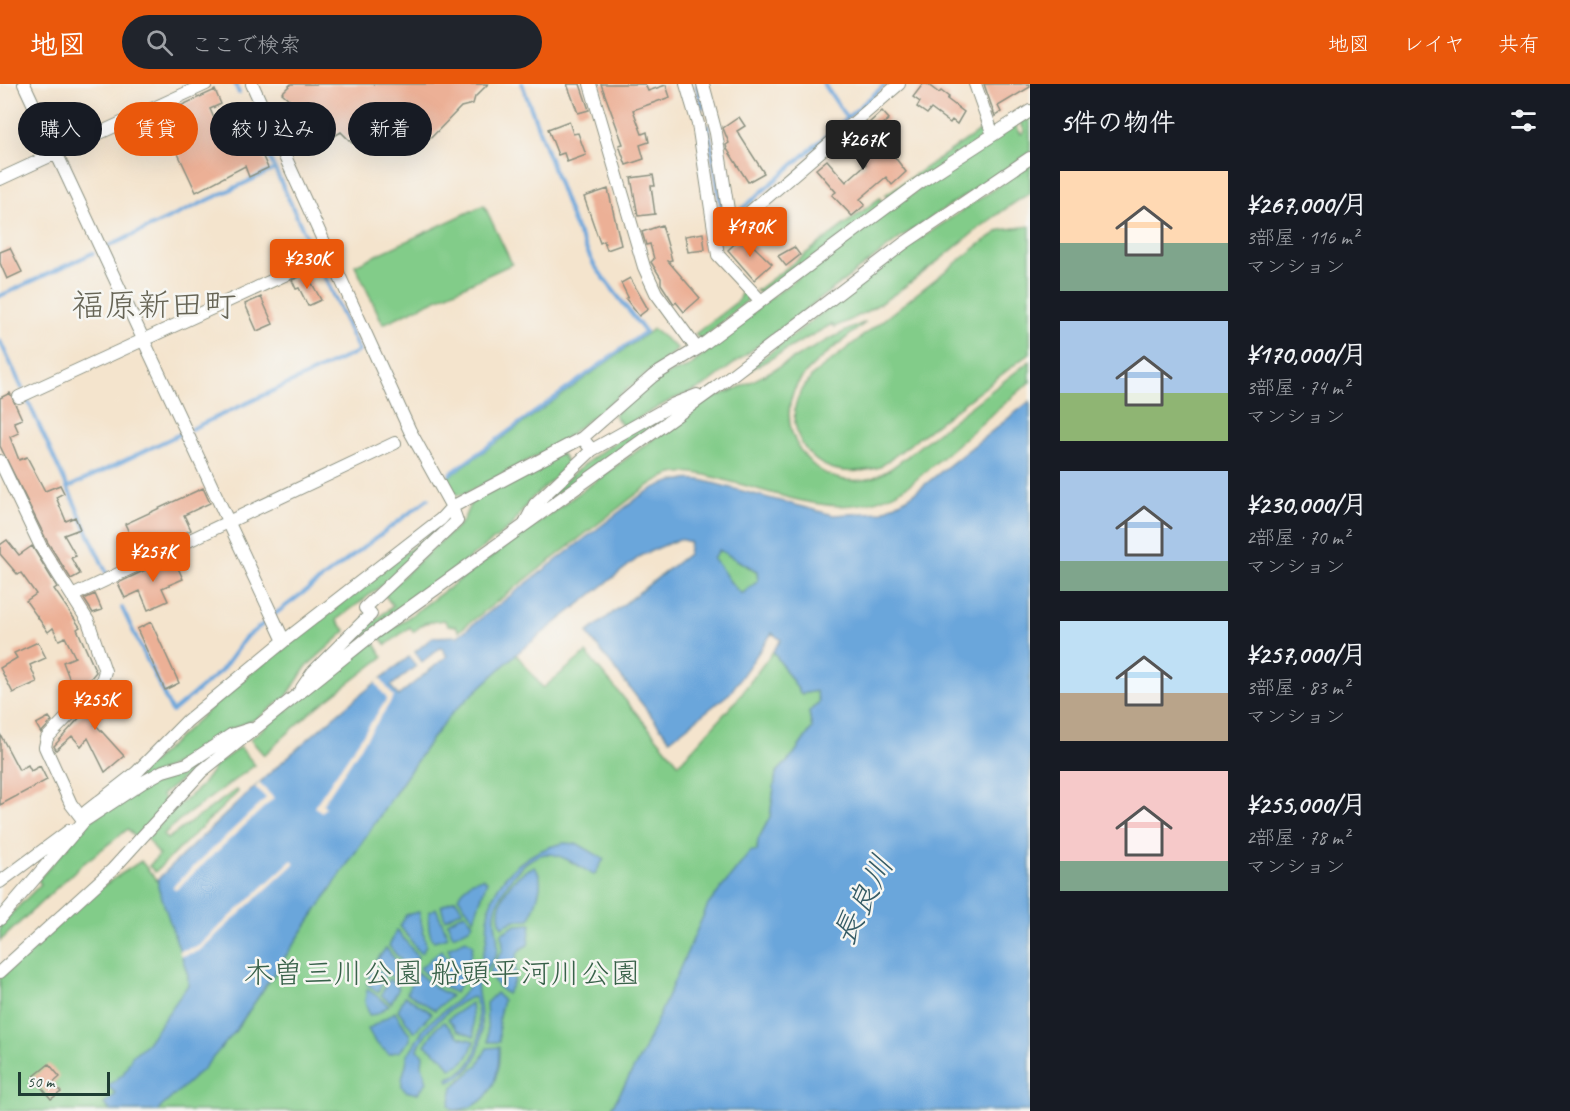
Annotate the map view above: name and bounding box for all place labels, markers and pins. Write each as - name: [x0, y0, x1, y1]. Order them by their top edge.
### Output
- pin: ¥267K: [821, 120, 905, 171]
- pin: ¥170K: [708, 207, 792, 258]
- pin: ¥230K: [265, 239, 349, 290]
- pin: ¥257K: [111, 532, 195, 583]
- pin: ¥255K: [53, 680, 137, 731]

